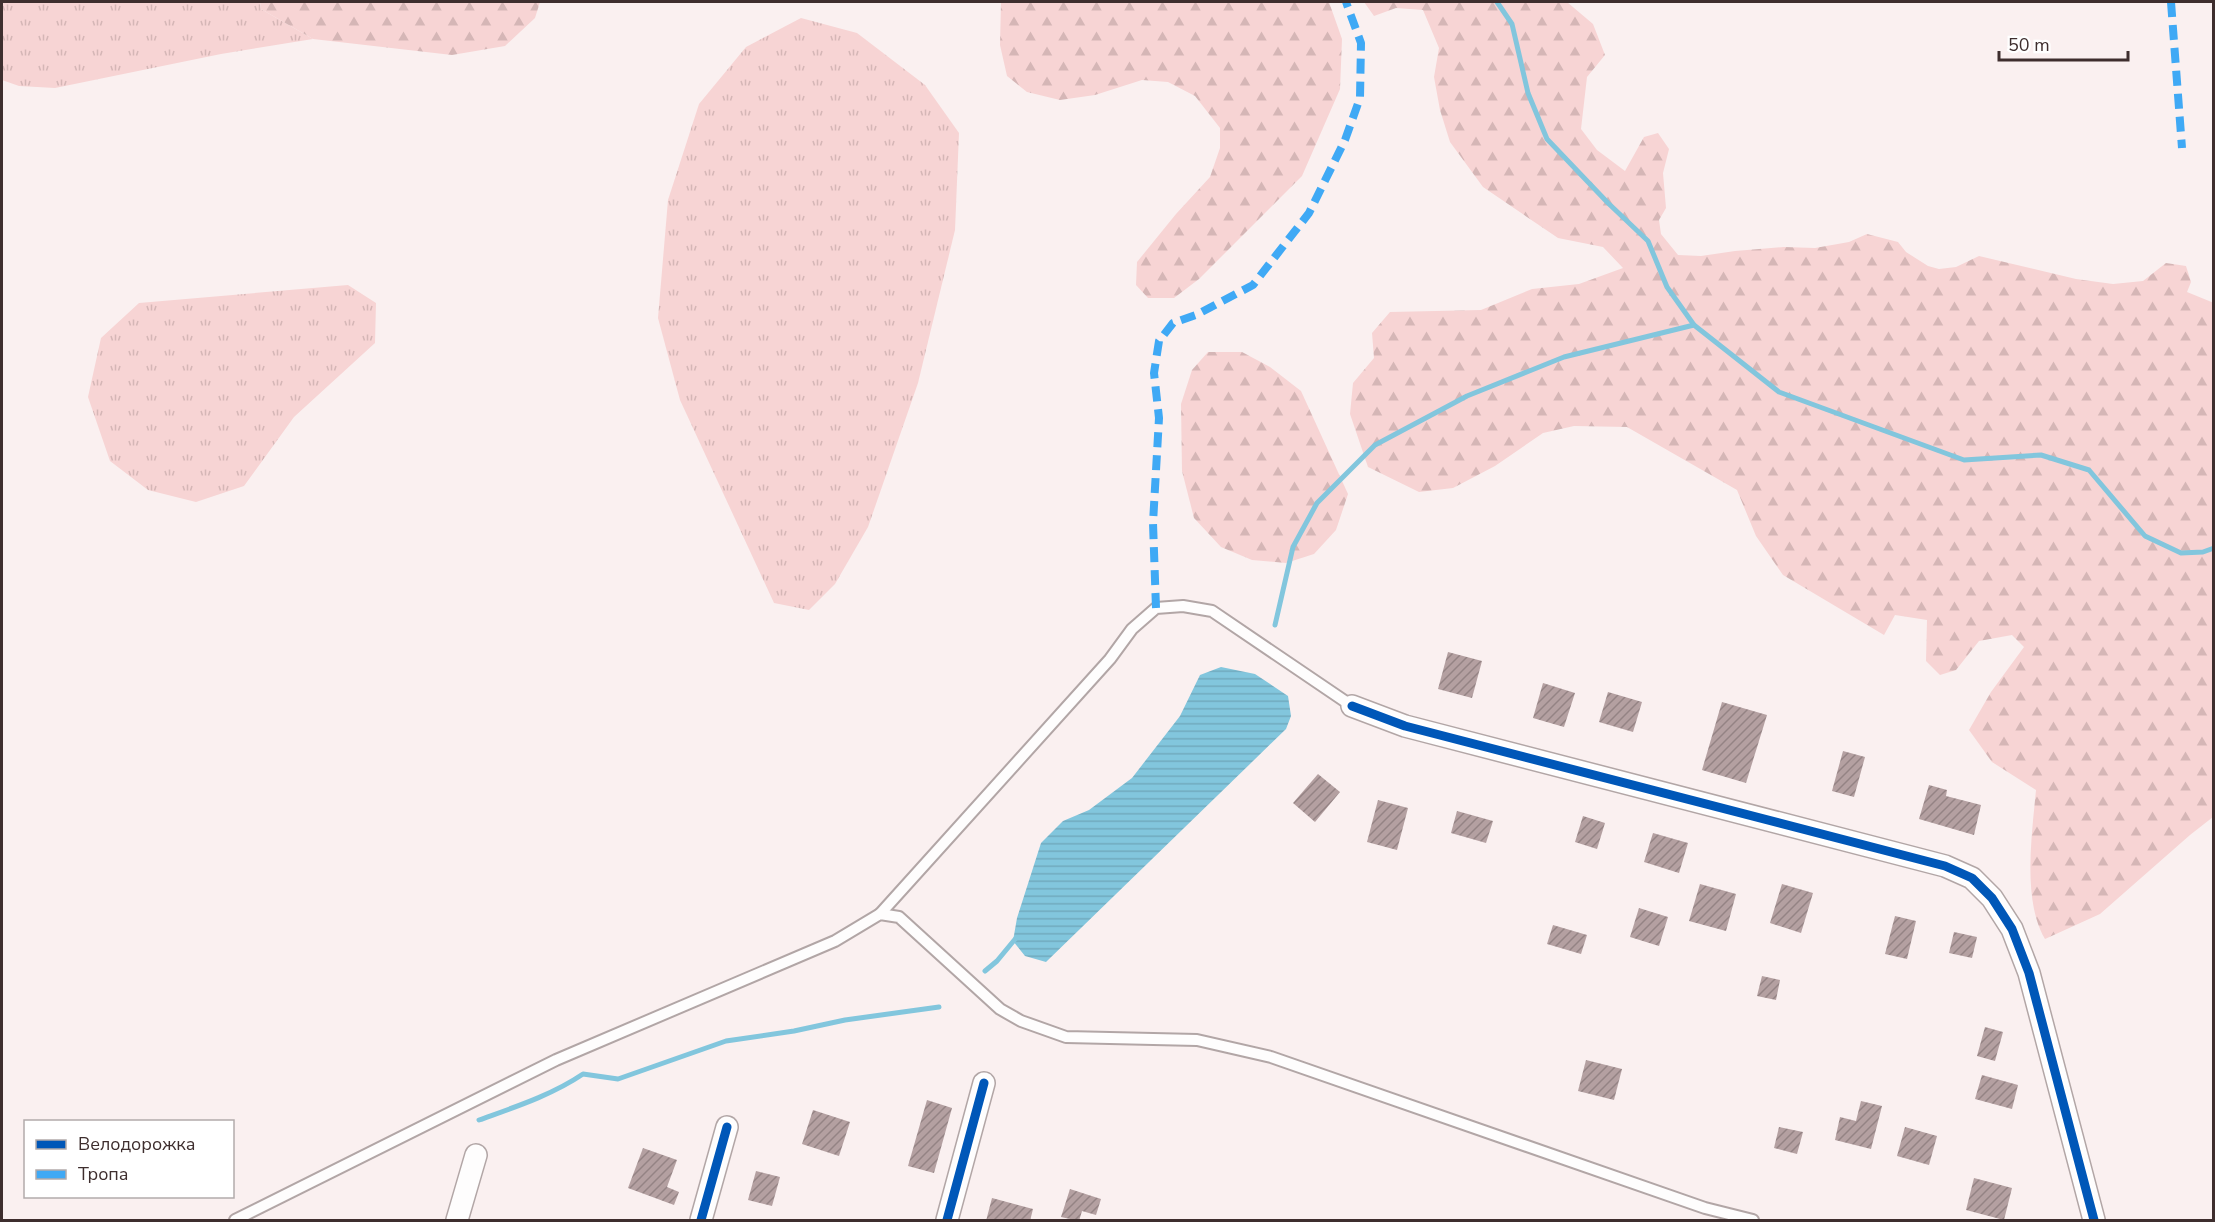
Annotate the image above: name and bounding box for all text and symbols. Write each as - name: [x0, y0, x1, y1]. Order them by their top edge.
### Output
- scale bar: [1999, 24, 2128, 62]
- text: 50 m: [2008, 33, 2050, 57]
- legend: [24, 1120, 234, 1198]
- text: Велодорожка: [78, 1132, 195, 1156]
- text: Тропа: [78, 1162, 129, 1186]

